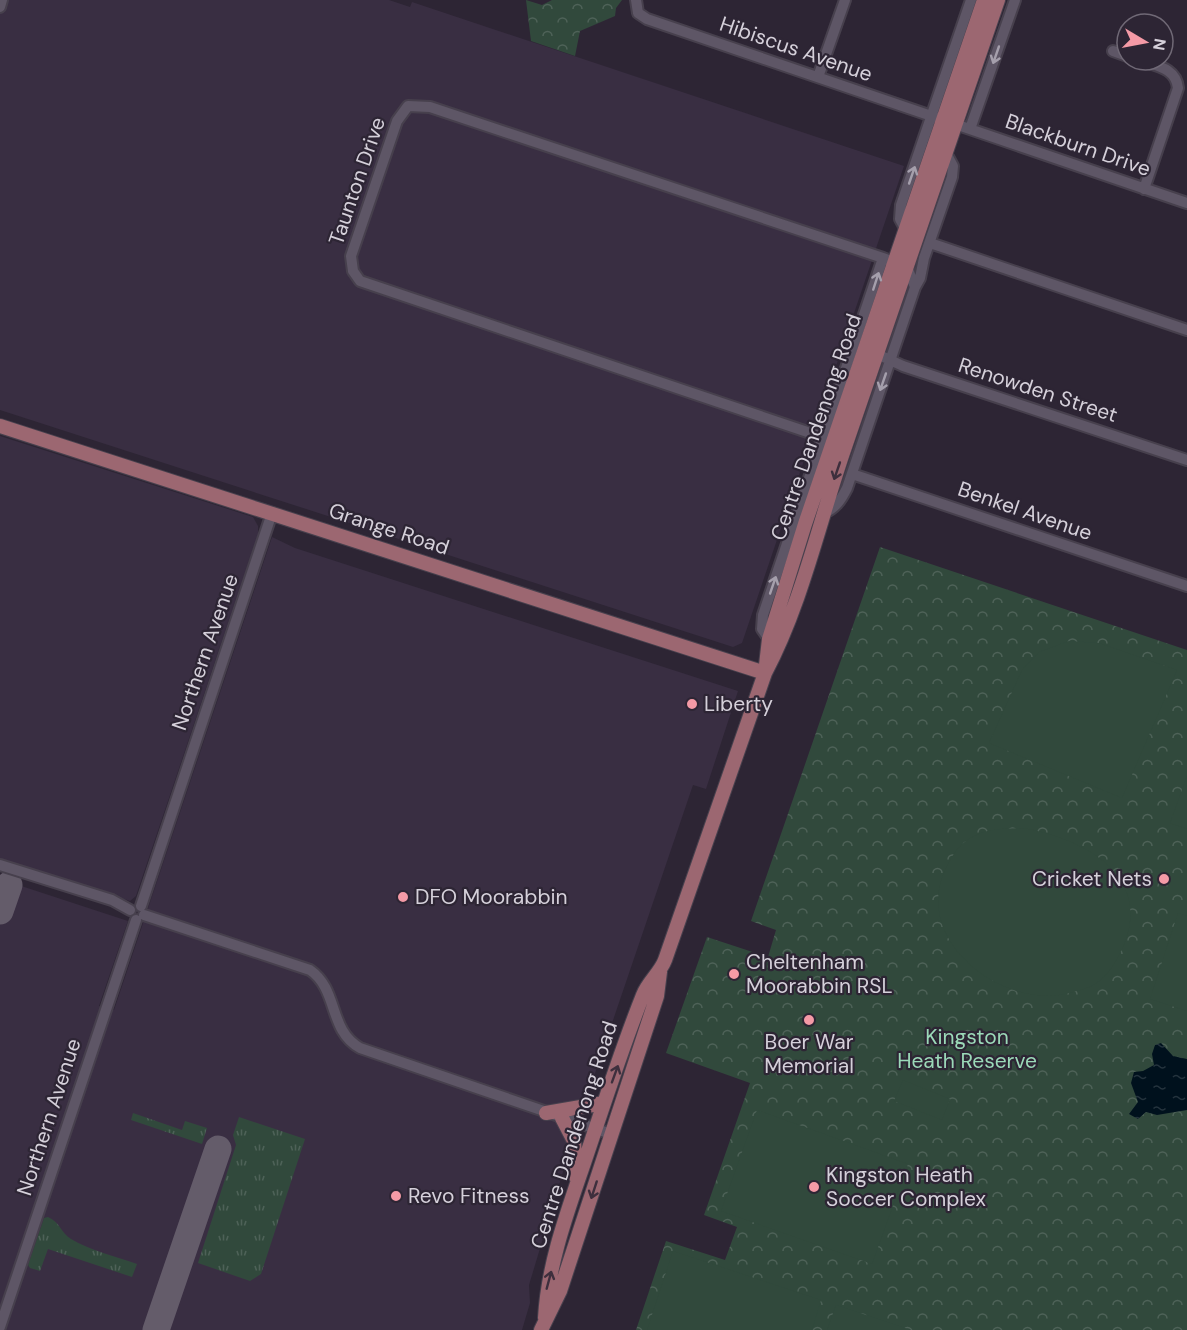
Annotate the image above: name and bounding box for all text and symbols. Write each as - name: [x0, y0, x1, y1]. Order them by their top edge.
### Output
- street label: Hibiscus Avenue: [716, 10, 876, 88]
- north arrow: [1115, 12, 1175, 72]
- text: N: [1148, 37, 1171, 52]
- one-way arrow: [989, 45, 1000, 64]
- street label: Blackburn Drive: [1002, 107, 1154, 183]
- street label: Taunton Drive: [322, 113, 392, 249]
- one-way arrow: [907, 166, 918, 185]
- one-way arrow: [871, 272, 882, 291]
- street label: Centre Dandenong Road: [764, 310, 868, 544]
- street label: Renowden Street: [955, 351, 1121, 429]
- one-way arrow: [877, 372, 888, 391]
- one-way arrow: [830, 461, 841, 480]
- street label: Benkel Avenue: [954, 475, 1096, 547]
- street label: Grange Road: [325, 496, 453, 562]
- street label: Northern Avenue: [165, 570, 245, 734]
- one-way arrow: [768, 576, 779, 595]
- place label: Liberty: [704, 690, 773, 718]
- marker: Liberty: [685, 697, 699, 711]
- place label: Cricket Nets: [1032, 865, 1152, 893]
- marker: Cricket Nets: [1157, 872, 1171, 886]
- place label: DFO Moorabbin: [415, 883, 568, 911]
- marker: DFO Moorabbin: [396, 890, 410, 904]
- place label: Cheltenham Moorabbin RSL: [746, 948, 892, 1000]
- marker: Cheltenham Moorabbin RSL: [727, 967, 741, 981]
- marker: Boer War Memorial: [802, 1013, 816, 1027]
- street label: Centre Dandenong Road: [524, 1018, 624, 1252]
- park label: Kingston Heath Reserve: [897, 1023, 1037, 1075]
- place label: Boer War Memorial: [764, 1028, 854, 1080]
- street label: Northern Avenue: [10, 1035, 88, 1199]
- one-way arrow: [610, 1065, 621, 1084]
- place label: Kingston Heath Soccer Complex: [826, 1161, 986, 1213]
- one-way arrow: [587, 1180, 598, 1199]
- marker: Kingston Heath Soccer Complex: [807, 1180, 821, 1194]
- place label: Revo Fitness: [408, 1182, 530, 1210]
- marker: Revo Fitness: [389, 1189, 403, 1203]
- one-way arrow: [544, 1271, 555, 1290]

